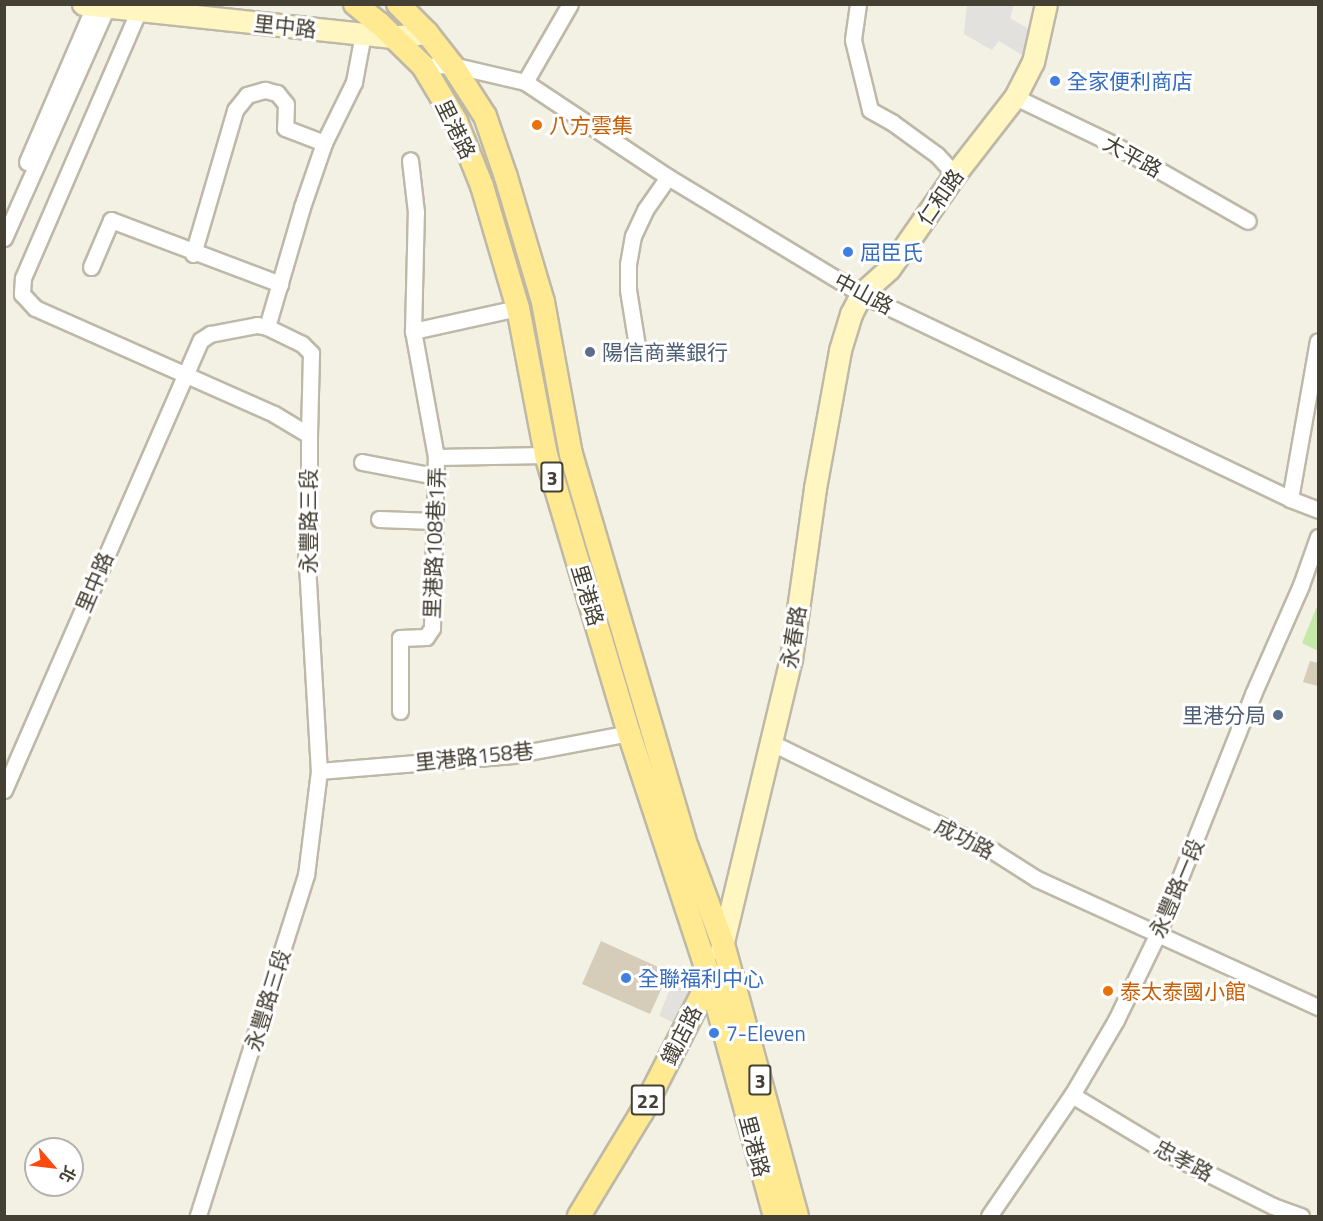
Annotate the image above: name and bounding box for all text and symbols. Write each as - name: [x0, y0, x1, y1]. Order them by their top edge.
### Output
- street label: 里中路: [252, 10, 318, 42]
- place label: 全家便利商店: [1067, 68, 1193, 94]
- marker: 全家便利商店: [1048, 74, 1062, 88]
- street label: 里港路: [431, 95, 481, 163]
- place label: 八方雲集: [549, 112, 633, 138]
- marker: 八方雲集: [530, 118, 544, 132]
- street label: 大平路: [1099, 130, 1167, 182]
- street label: 仁和路: [912, 164, 968, 230]
- place label: 屈臣氏: [860, 239, 923, 265]
- marker: 屈臣氏: [841, 245, 855, 259]
- street label: 中山路: [830, 267, 898, 319]
- place label: 陽信商業銀行: [602, 339, 728, 365]
- marker: 陽信商業銀行: [583, 345, 597, 359]
- road number: 3: [540, 460, 564, 494]
- street label: 里港路108巷1弄: [419, 467, 449, 619]
- street label: 永豐路三段: [295, 469, 321, 573]
- street label: 里中路: [70, 548, 118, 616]
- street label: 里港路: [567, 561, 609, 629]
- street label: 永春路: [776, 604, 810, 670]
- place label: 里港分局: [1182, 702, 1266, 728]
- marker: 里港分局: [1271, 708, 1285, 722]
- street label: 里港路158巷: [413, 737, 535, 775]
- street label: 成功路: [931, 812, 999, 864]
- street label: 永豐路一段: [1144, 835, 1208, 941]
- street label: 永豐路三段: [240, 946, 294, 1054]
- place label: 全聯福利中心: [638, 965, 764, 991]
- marker: 全聯福利中心: [619, 971, 633, 985]
- place label: 泰太泰國小館: [1120, 978, 1246, 1004]
- marker: 泰太泰國小館: [1101, 984, 1115, 998]
- street label: 鐵店路: [655, 1001, 707, 1069]
- place label: 7-Eleven: [726, 1020, 806, 1046]
- marker: 7-Eleven: [707, 1026, 721, 1040]
- road number: 3: [748, 1063, 772, 1097]
- road number: 22: [630, 1083, 666, 1117]
- street label: 里港路: [735, 1112, 775, 1180]
- street label: 忠孝路: [1150, 1134, 1218, 1186]
- north arrow: [24, 1137, 84, 1197]
- text: 北: [54, 1162, 82, 1187]

